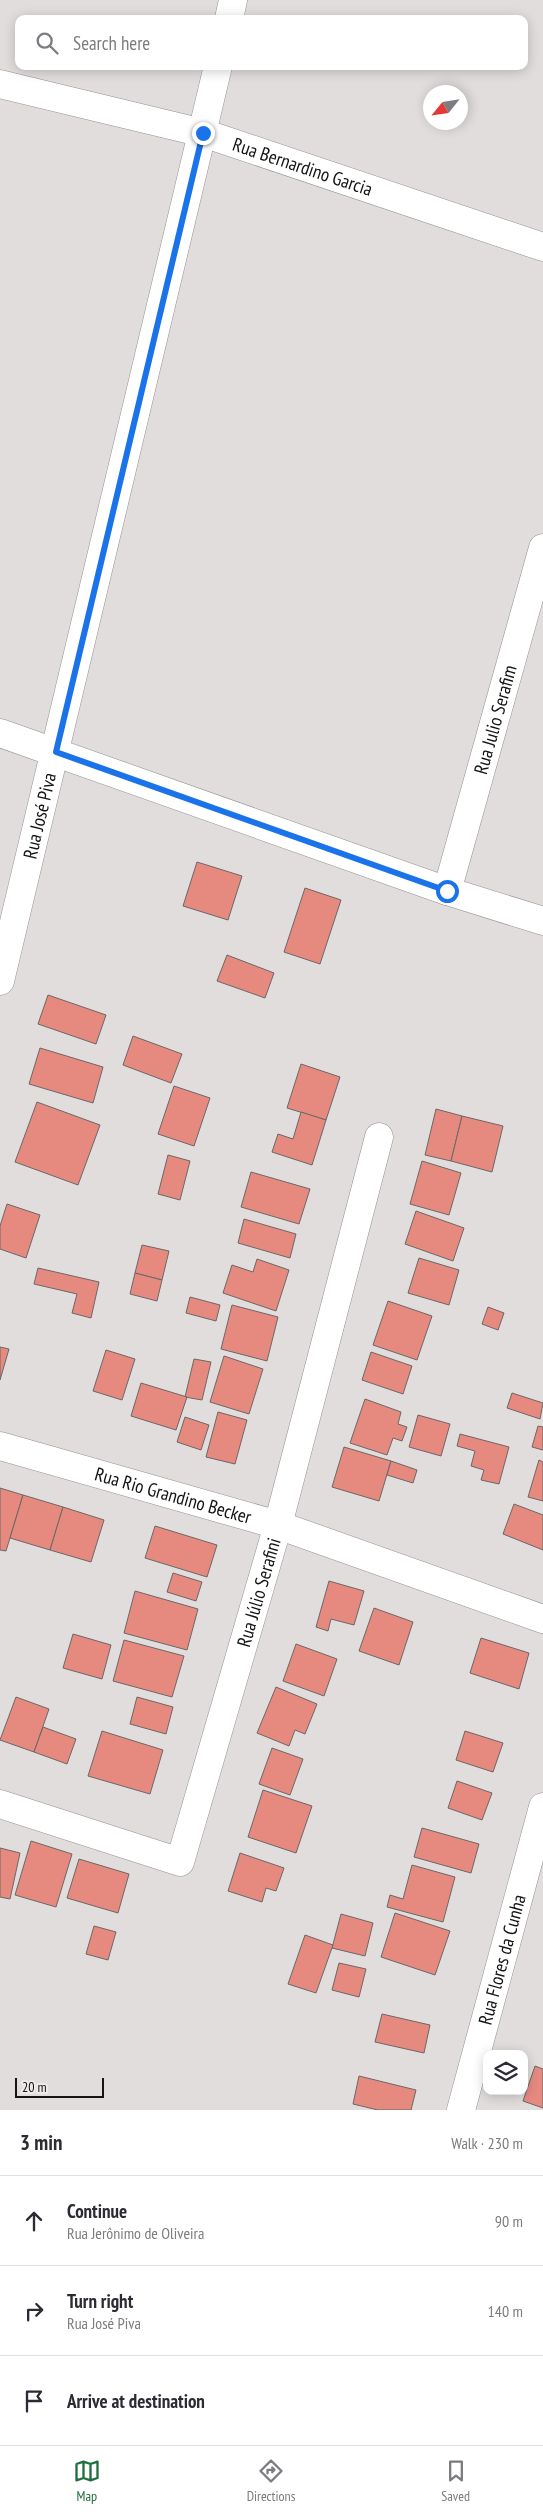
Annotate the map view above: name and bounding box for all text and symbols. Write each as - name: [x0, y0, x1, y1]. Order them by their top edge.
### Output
- search box: [15, 15, 528, 70]
- icon: search: [33, 29, 61, 57]
- text: Search here: [73, 31, 150, 55]
- north arrow: [423, 85, 468, 130]
- route end: [192, 122, 215, 145]
- street label: Rua Bernardino Garcia: [230, 132, 376, 201]
- street label: Rua Julio Serafim: [468, 662, 522, 777]
- street label: Rua José Piva: [18, 770, 61, 861]
- route start: [436, 880, 459, 903]
- street label: Rua Rio Grandino Becker: [92, 1462, 255, 1529]
- street label: Rua Júlio Serafini: [231, 1535, 286, 1650]
- street label: Rua Flores da Cunha: [473, 1892, 531, 2027]
- map controls: [483, 2050, 528, 2095]
- button: layers: [483, 2050, 528, 2095]
- scale bar: [15, 2075, 104, 2098]
- text: 20 m: [22, 2078, 47, 2096]
- text: 3 min: [20, 2129, 62, 2156]
- text: Walk · 230 m: [451, 2133, 523, 2153]
- text: Continue: [67, 2199, 127, 2223]
- icon: ahead: [20, 2207, 48, 2235]
- text: 90 m: [495, 2211, 523, 2231]
- text: Rua Jerônimo de Oliveira: [67, 2223, 204, 2243]
- text: Turn right: [67, 2289, 133, 2313]
- icon: right: [20, 2297, 48, 2325]
- text: 140 m: [488, 2301, 523, 2321]
- text: Rua José Piva: [67, 2313, 141, 2333]
- icon: arrive: [20, 2387, 48, 2415]
- text: Arrive at destination: [67, 2389, 205, 2413]
- tab: Map: [73, 2457, 101, 2505]
- tab: Directions: [247, 2457, 295, 2505]
- tab: Saved: [441, 2457, 470, 2505]

